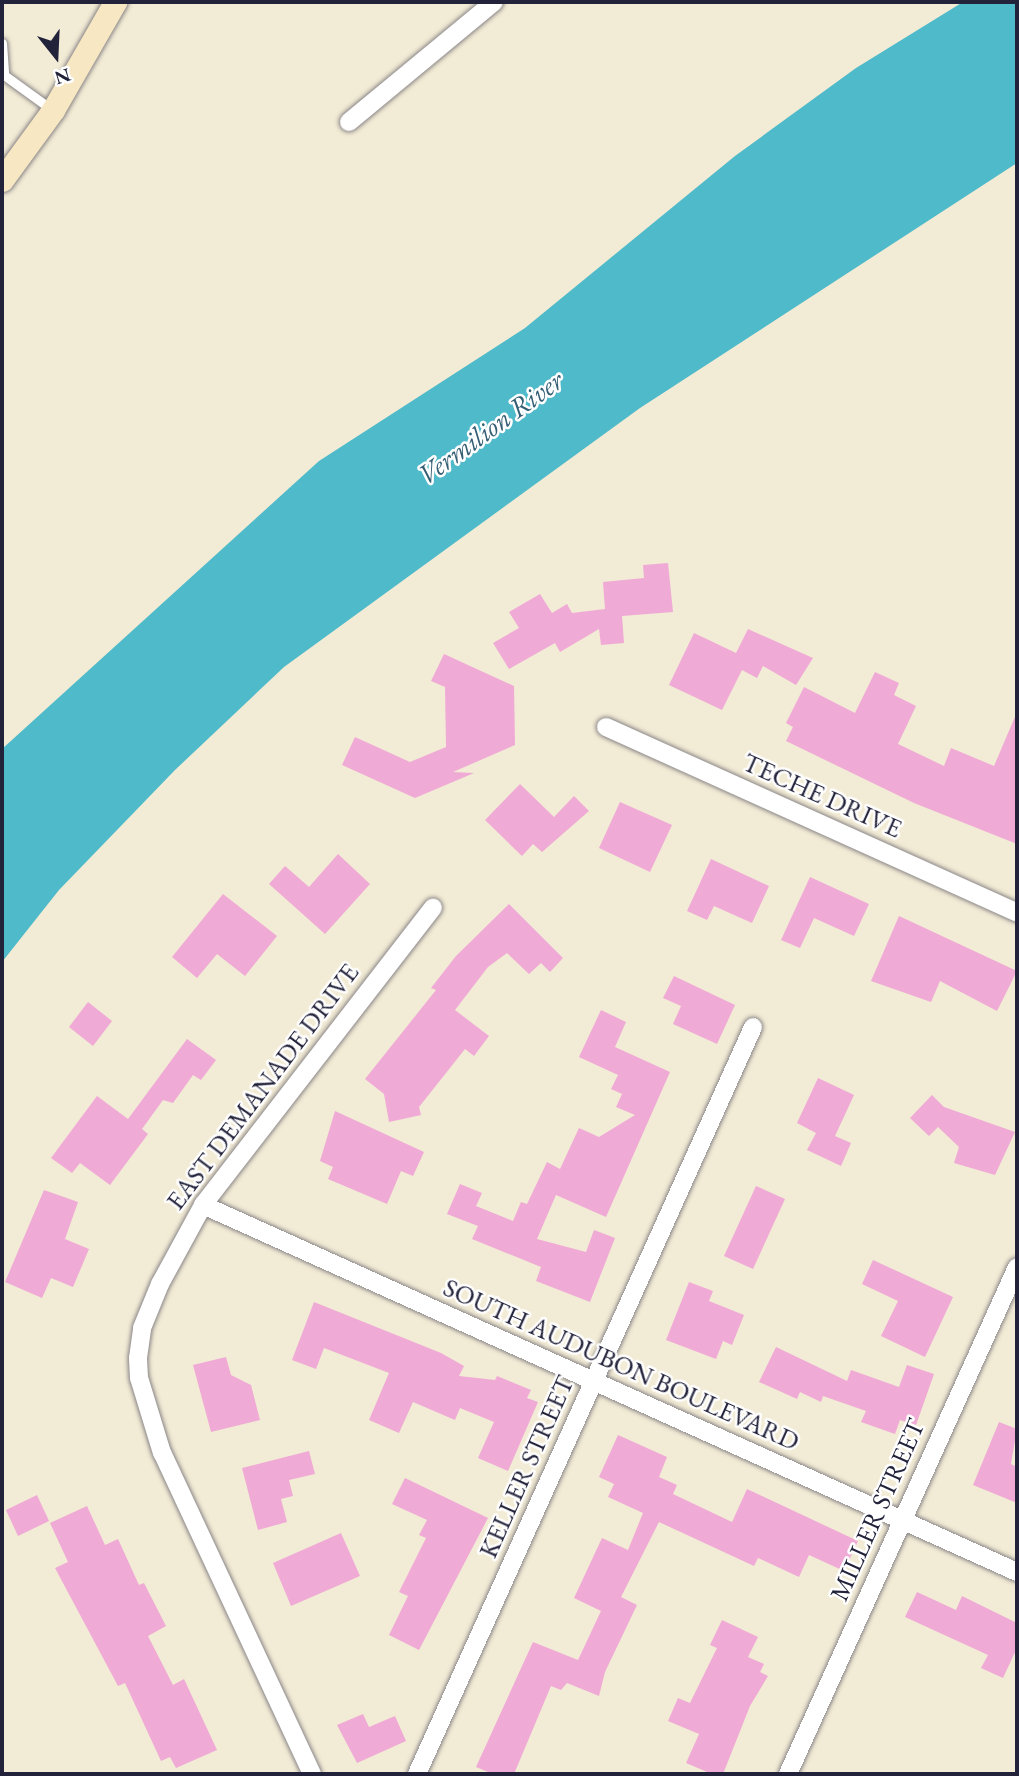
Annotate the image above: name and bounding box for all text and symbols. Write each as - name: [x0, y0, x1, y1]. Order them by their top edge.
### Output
- north arrow: [21, 21, 91, 91]
- text: N: [51, 62, 74, 91]
- water label: Vermilion River: [411, 363, 569, 491]
- street label: TECHE DRIVE: [738, 747, 906, 845]
- street label: EAST DEMANADE DRIVE: [160, 958, 366, 1216]
- street label: SOUTH AUDUBON BOULEVARD: [438, 1272, 804, 1458]
- street label: KELLER STREET: [473, 1371, 581, 1563]
- street label: MILLER STREET: [824, 1414, 932, 1606]

